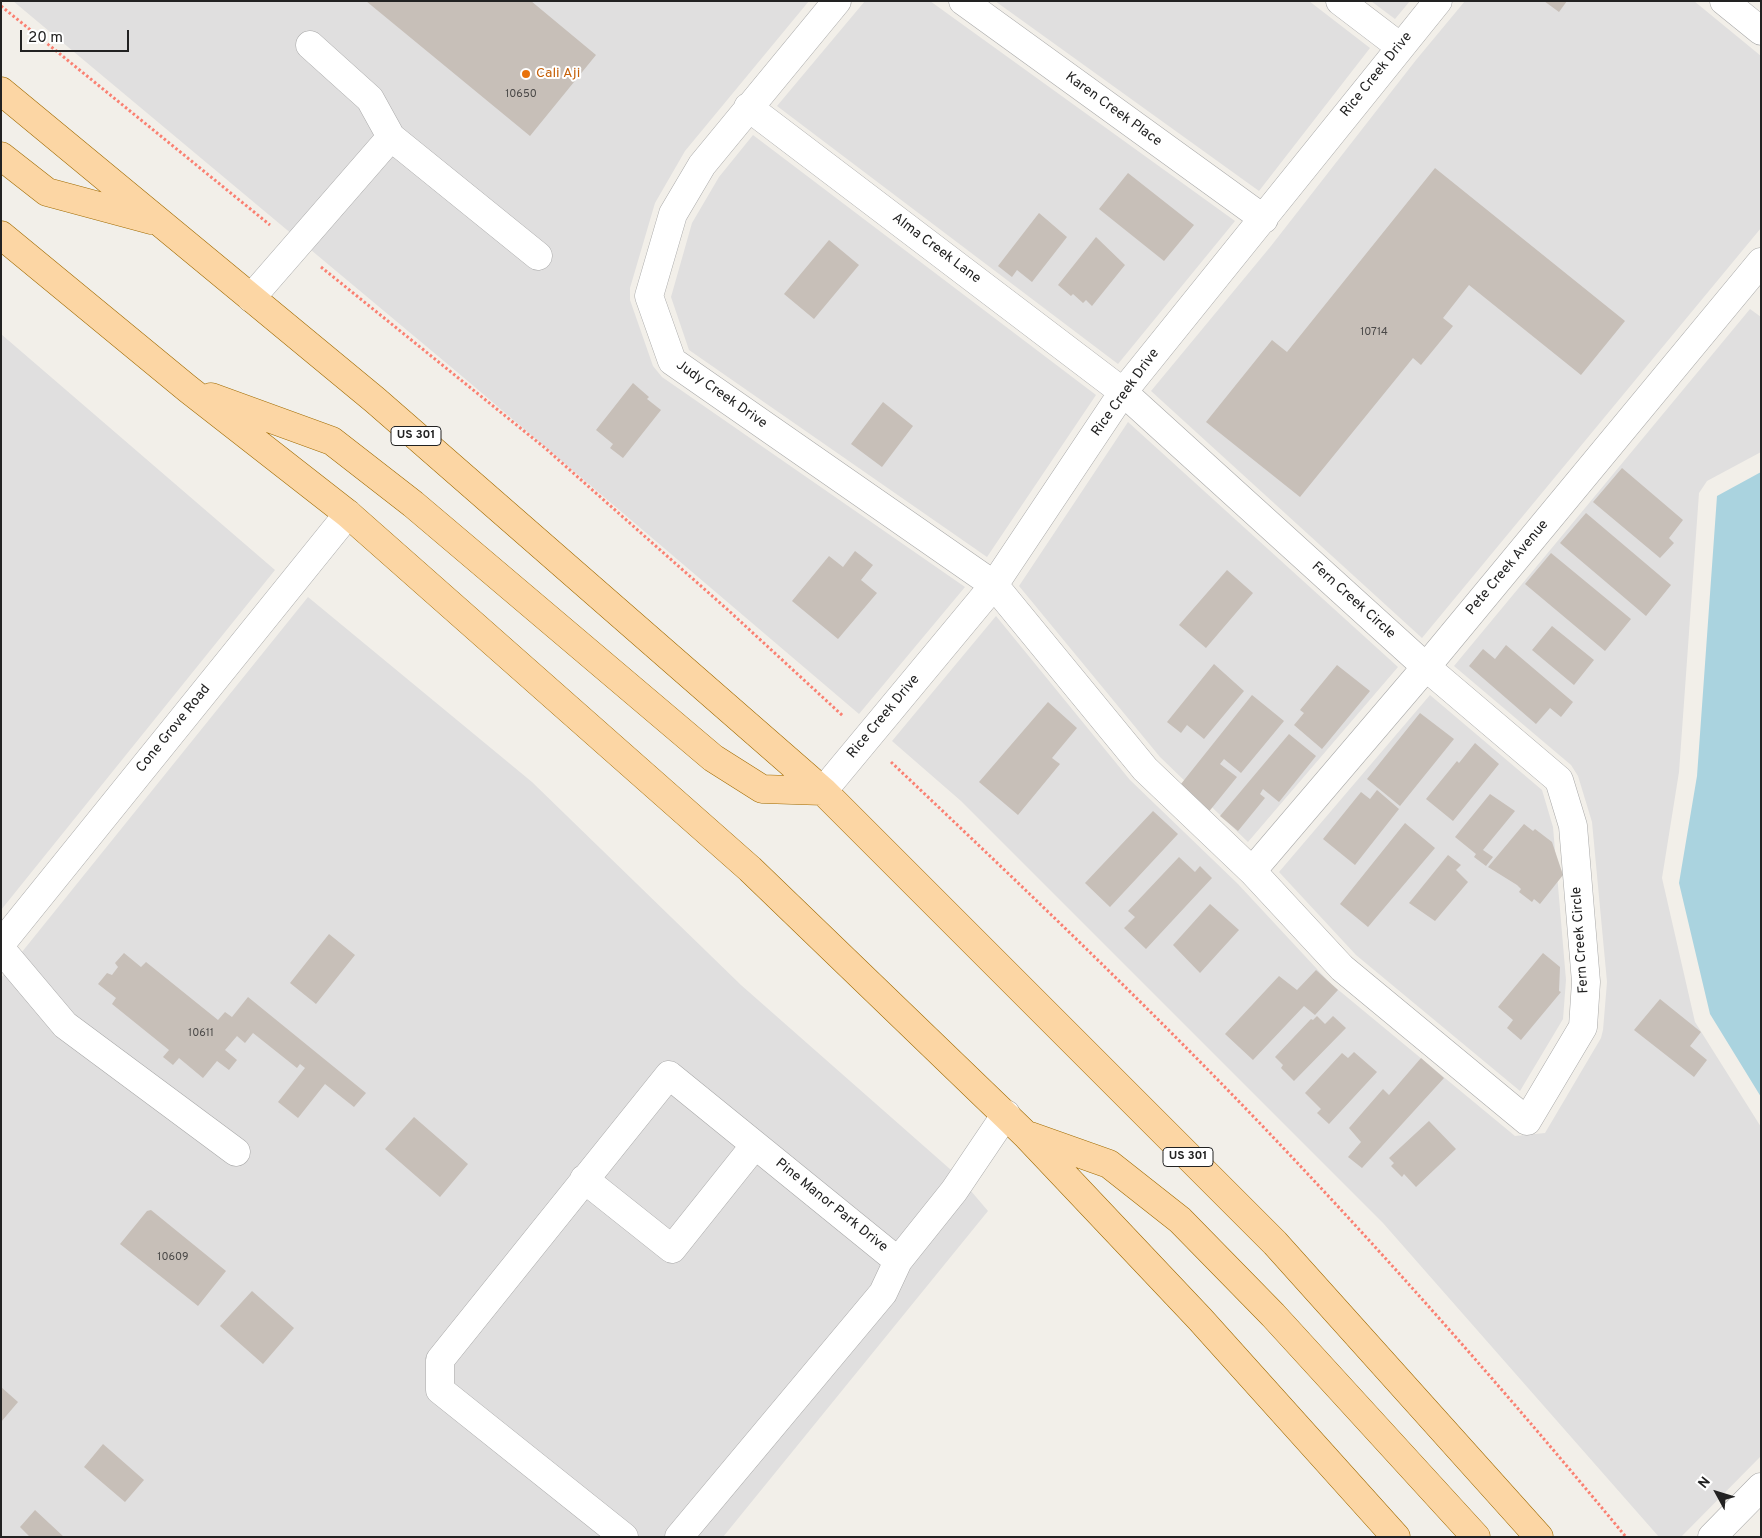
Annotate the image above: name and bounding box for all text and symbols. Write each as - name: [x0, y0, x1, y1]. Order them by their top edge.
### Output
- scale bar: [22, 20, 131, 52]
- text: 20 m: [28, 29, 63, 48]
- street label: Rice Creek Drive: [1338, 29, 1416, 121]
- place label: Cali Aji: [536, 66, 580, 82]
- marker: Cali Aji: [520, 68, 532, 80]
- street label: Karen Creek Place: [1061, 69, 1165, 151]
- house number: 10650: [505, 88, 537, 102]
- street label: Alma Creek Lane: [888, 210, 984, 288]
- house number: 10714: [1360, 326, 1388, 340]
- street label: Rice Creek Drive: [1089, 346, 1163, 440]
- street label: Judy Creek Drive: [672, 357, 770, 433]
- road number: US 301: [391, 426, 441, 446]
- street label: Pete Creek Avenue: [1463, 517, 1553, 619]
- street label: Fern Creek Circle: [1308, 559, 1398, 643]
- street label: Rice Creek Drive: [844, 672, 924, 762]
- street label: Cone Grove Road: [133, 682, 215, 776]
- street label: Fern Creek Circle: [1569, 886, 1593, 994]
- house number: 10611: [188, 1027, 214, 1041]
- road number: US 301: [1163, 1148, 1213, 1166]
- street label: Pine Manor Park Drive: [771, 1156, 891, 1256]
- house number: 10609: [157, 1251, 189, 1265]
- north arrow: [1692, 1468, 1742, 1518]
- text: N: [1695, 1474, 1715, 1493]

